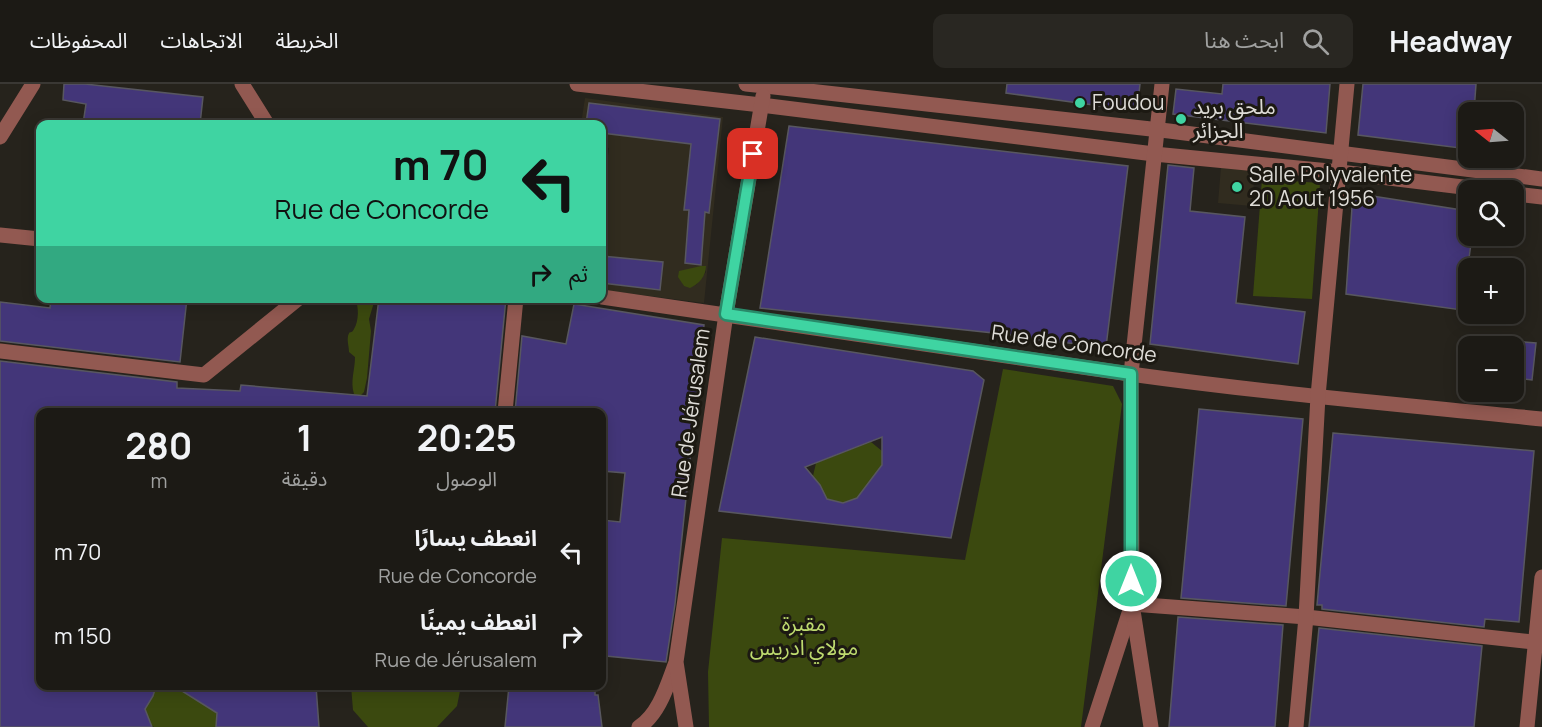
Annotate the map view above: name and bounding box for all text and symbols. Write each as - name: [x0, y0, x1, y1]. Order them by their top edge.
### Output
- search box: [933, 14, 1353, 68]
- text: Headway: [1389, 22, 1512, 60]
- text: ابحث هنا: [1204, 25, 1284, 55]
- icon: search: [1299, 25, 1332, 58]
- text: المحفوظات: [30, 26, 127, 54]
- text: الاتجاهات: [160, 26, 242, 54]
- text: الخريطة: [275, 26, 338, 54]
- place label: Foudou: [1092, 88, 1165, 116]
- place label: ملحق بريد الجزائر: [1192, 92, 1276, 144]
- marker: Foudou: [1073, 96, 1087, 110]
- north arrow: [1458, 102, 1524, 168]
- map controls: [1458, 102, 1524, 402]
- marker: ملحق بريد الجزائر: [1174, 112, 1188, 126]
- pin: [727, 128, 778, 179]
- text: 70 m: [393, 135, 489, 193]
- icon: arrive: [736, 137, 769, 170]
- icon: left: [510, 144, 588, 222]
- place label: Salle Polyvalente 20 Aout 1956: [1249, 160, 1412, 212]
- marker: Salle Polyvalente 20 Aout 1956: [1230, 180, 1244, 194]
- button: search: [1458, 180, 1524, 246]
- text: Rue de Concorde: [275, 190, 489, 227]
- icon: right: [524, 258, 557, 291]
- button: +: [1458, 258, 1524, 324]
- text: ثم: [569, 259, 588, 289]
- street label: Rue de Concorde: [990, 318, 1159, 368]
- street label: Rue de Jérusalem: [664, 326, 716, 499]
- button: −: [1458, 336, 1524, 402]
- text: 1: [297, 413, 312, 462]
- text: 20:25: [417, 413, 517, 462]
- text: 280: [125, 421, 193, 470]
- text: دقيقة: [282, 465, 327, 492]
- text: الوصول: [436, 465, 497, 492]
- text: m: [150, 467, 167, 494]
- text: انعطف يسارًا: [414, 523, 537, 553]
- icon: left: [555, 536, 588, 569]
- text: 70 m: [54, 537, 102, 567]
- position arrow: [1099, 549, 1163, 613]
- text: Rue de Concorde: [378, 562, 537, 589]
- text: انعطف يمينًا: [420, 607, 537, 637]
- park label: مقبرة مولاي ادريس: [750, 609, 858, 664]
- icon: right: [555, 620, 588, 653]
- text: 150 m: [54, 621, 112, 651]
- text: Rue de Jérusalem: [375, 646, 537, 673]

